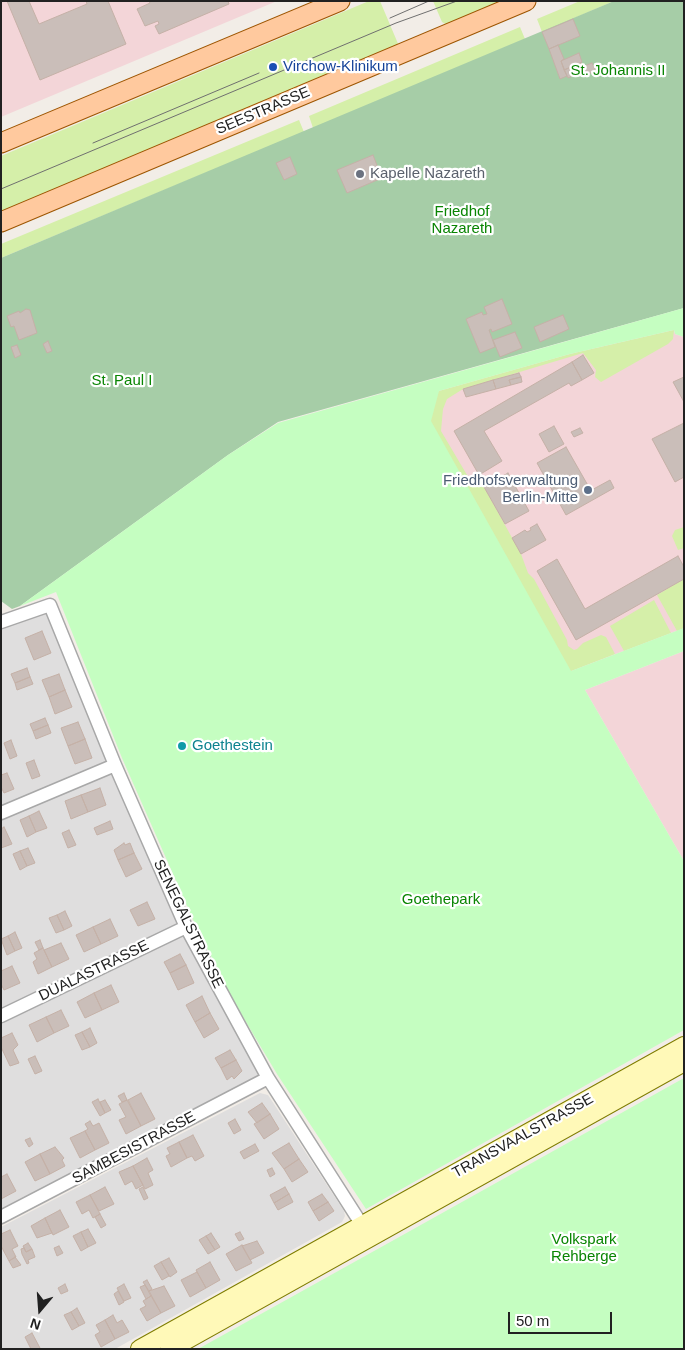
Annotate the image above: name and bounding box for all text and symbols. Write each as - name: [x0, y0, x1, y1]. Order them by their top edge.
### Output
- place label: Virchow-Klinikum: [283, 58, 398, 76]
- marker: Virchow-Klinikum: [267, 61, 279, 73]
- park label: St. Johannis II: [570, 62, 666, 80]
- street label: SEESTRASSE: [213, 83, 313, 139]
- place label: Kapelle Nazareth: [370, 165, 485, 183]
- marker: Kapelle Nazareth: [354, 168, 366, 180]
- park label: Friedhof Nazareth: [432, 203, 492, 238]
- park label: St. Paul I: [92, 372, 152, 390]
- place label: Friedhofsverwaltung Berlin-Mitte: [443, 472, 578, 507]
- marker: Friedhofsverwaltung Berlin-Mitte: [582, 484, 594, 496]
- place label: Goethestein: [192, 737, 273, 755]
- marker: Goethestein: [176, 740, 188, 752]
- street label: SENEGALSTRASSE: [149, 857, 227, 991]
- park label: Goethepark: [402, 891, 480, 909]
- street label: DUALASTRASSE: [36, 937, 152, 1005]
- street label: TRANSVAALSTRASSE: [449, 1090, 597, 1182]
- street label: SAMBESISTRASSE: [69, 1108, 199, 1188]
- park label: Volkspark Rehberge: [551, 1231, 617, 1266]
- north arrow: [15, 1285, 65, 1335]
- scale bar: [510, 1302, 614, 1334]
- text: 50 m: [516, 1312, 549, 1329]
- text: N: [28, 1315, 43, 1333]

